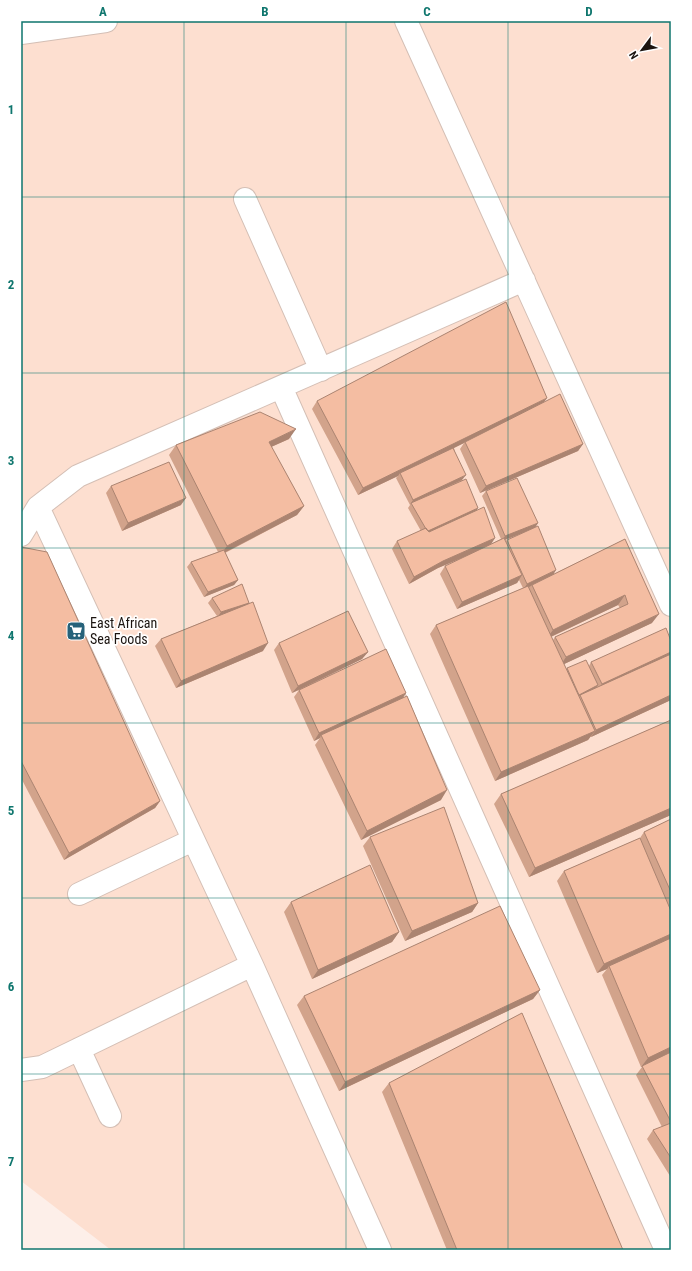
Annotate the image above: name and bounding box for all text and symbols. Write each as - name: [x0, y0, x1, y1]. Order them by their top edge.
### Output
- text: A: [99, 4, 107, 19]
- text: B: [261, 4, 269, 19]
- text: C: [423, 4, 431, 19]
- text: D: [585, 4, 593, 19]
- north arrow: [622, 30, 662, 70]
- text: N: [627, 49, 641, 61]
- text: 1: [8, 102, 14, 117]
- text: 2: [8, 277, 15, 292]
- text: 3: [8, 453, 14, 468]
- place label: East African Sea Foods: [90, 615, 157, 647]
- supermarket icon: East African Sea Foods: [65, 620, 87, 642]
- text: 4: [8, 628, 15, 643]
- text: 5: [8, 803, 15, 818]
- text: 6: [8, 979, 15, 994]
- text: 7: [8, 1154, 15, 1169]

